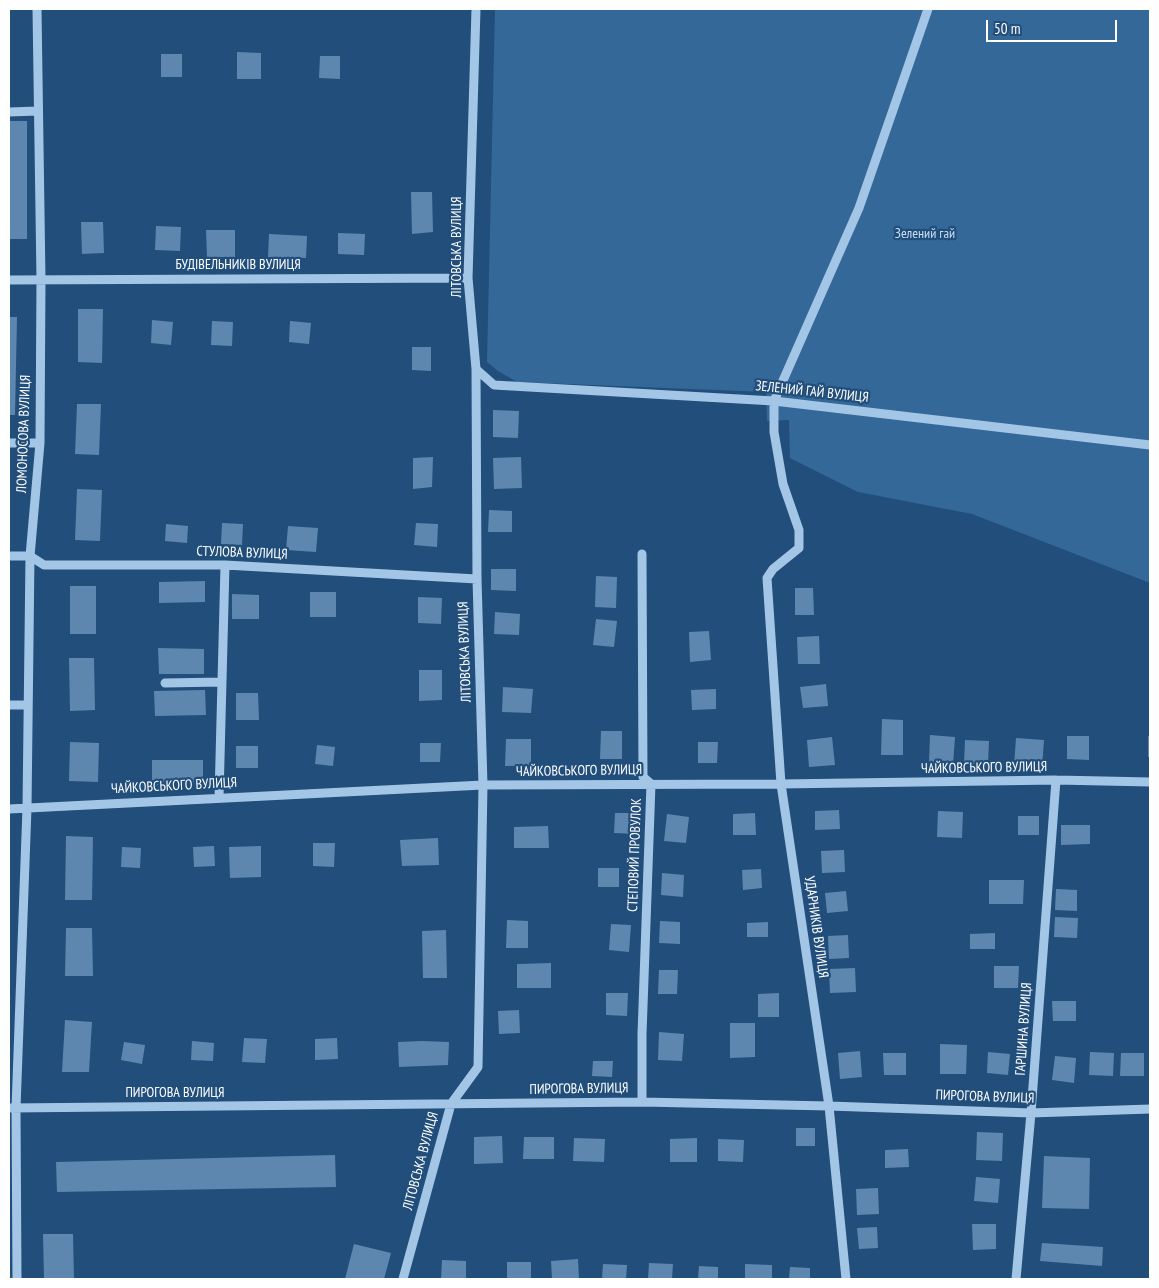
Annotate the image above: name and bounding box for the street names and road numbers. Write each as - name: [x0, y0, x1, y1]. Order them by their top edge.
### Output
- street label: ЛІТОВСЬКА ВУЛИЦЯ: [449, 196, 465, 298]
- street label: БУДІВЕЛЬНИКІВ ВУЛИЦЯ: [175, 257, 301, 273]
- street label: ЛОМОНОСОВА ВУЛИЦЯ: [14, 375, 34, 493]
- street label: ЗЕЛЕНИЙ ГАЙ ВУЛИЦЯ: [755, 378, 869, 406]
- street label: СТУЛОВА ВУЛИЦЯ: [196, 543, 288, 563]
- street label: ЛІТОВСЬКА ВУЛИЦЯ: [455, 601, 475, 703]
- street label: ЧАЙКОВСЬКОГО ВУЛИЦЯ: [921, 759, 1047, 777]
- street label: ЧАЙКОВСЬКОГО ВУЛИЦЯ: [516, 762, 642, 780]
- street label: ЧАЙКОВСЬКОГО ВУЛИЦЯ: [111, 774, 237, 798]
- street label: СТЕПОВИЙ ПРОВУЛОК: [625, 798, 645, 912]
- street label: УДАРНИКІВ ВУЛИЦЯ: [801, 875, 831, 979]
- street label: ГАРШИНА ВУЛИЦЯ: [1012, 982, 1036, 1076]
- street label: ПИРОГОВА ВУЛИЦЯ: [529, 1080, 629, 1098]
- street label: ПИРОГОВА ВУЛИЦЯ: [126, 1085, 224, 1101]
- street label: ПИРОГОВА ВУЛИЦЯ: [935, 1087, 1035, 1107]
- street label: ЛІТОВСЬКА ВУЛИЦЯ: [400, 1110, 442, 1212]

